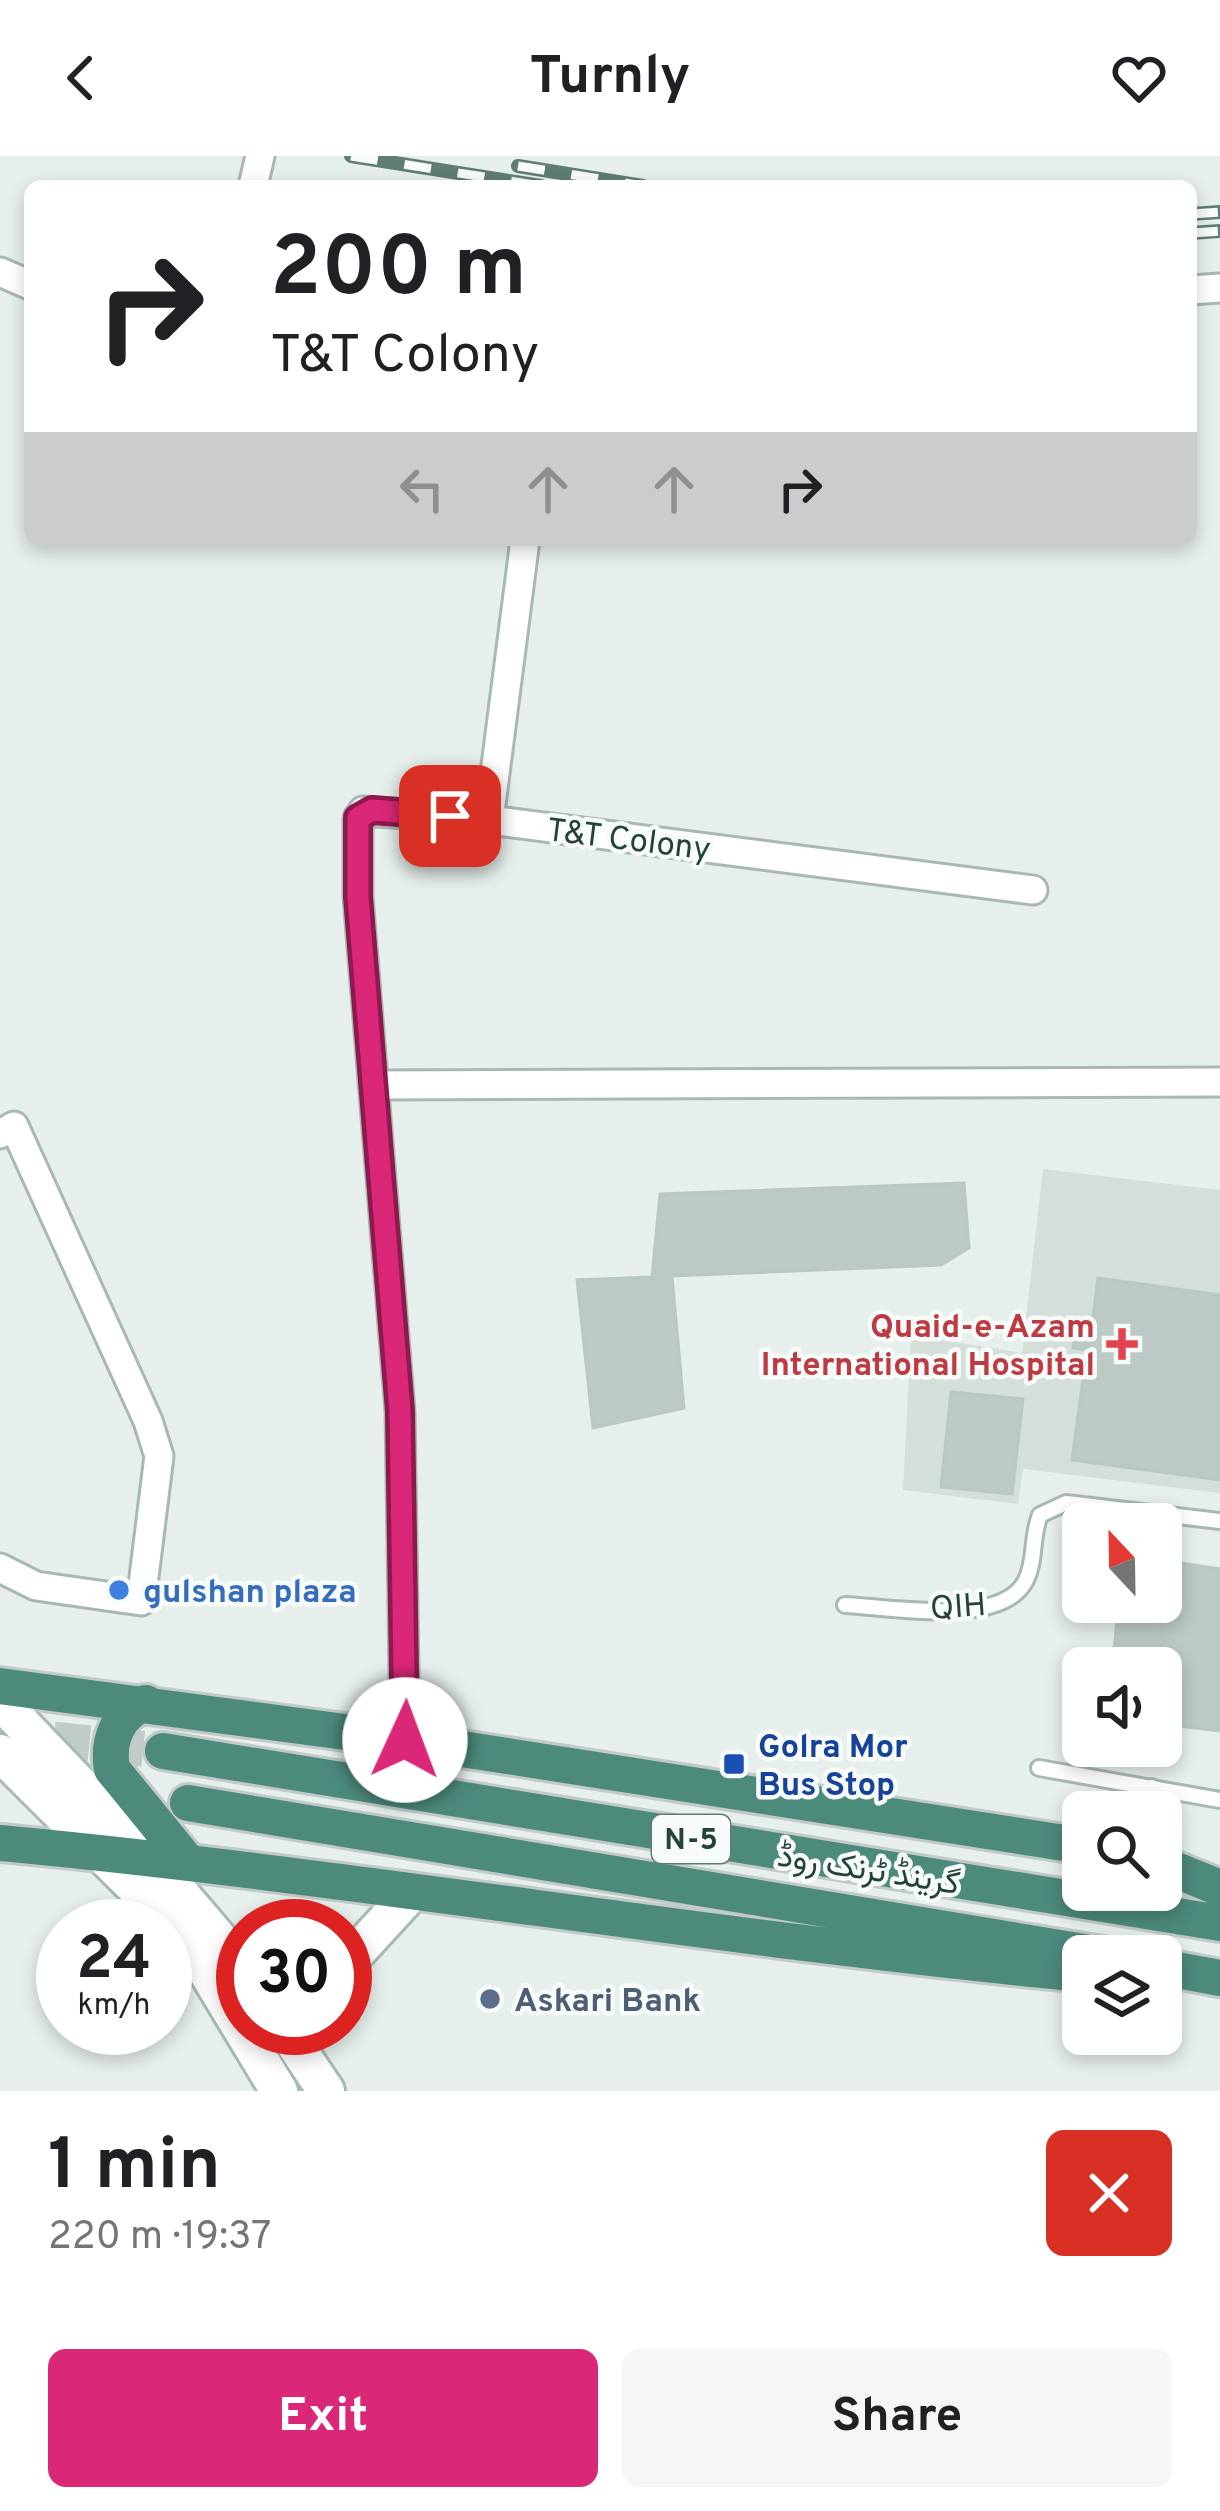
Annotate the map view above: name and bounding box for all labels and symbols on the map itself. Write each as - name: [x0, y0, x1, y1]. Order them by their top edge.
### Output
- pin: [399, 765, 501, 867]
- street label: T&T Colony: [544, 811, 713, 873]
- place label: Quaid-e-Azam International Hospital: [761, 1308, 1095, 1388]
- marker: Quaid-e-Azam International Hospital: [1106, 1328, 1138, 1360]
- north arrow: [1062, 1503, 1182, 1623]
- place label: gulshan plaza: [143, 1573, 357, 1615]
- marker: gulshan plaza: [106, 1577, 132, 1603]
- street label: QIH: [929, 1586, 988, 1632]
- position arrow: [342, 1677, 468, 1803]
- place label: Golra Mor Bus Stop: [758, 1728, 908, 1808]
- marker: Golra Mor Bus Stop: [721, 1751, 747, 1777]
- road number: N-5: [652, 1815, 730, 1863]
- street label: گرینڈ ٹرنک روڈ: [774, 1837, 962, 1907]
- speed limit sign: 30: [216, 1899, 372, 2055]
- place label: Askari Bank: [514, 1982, 701, 2024]
- marker: Askari Bank: [477, 1986, 503, 2012]

